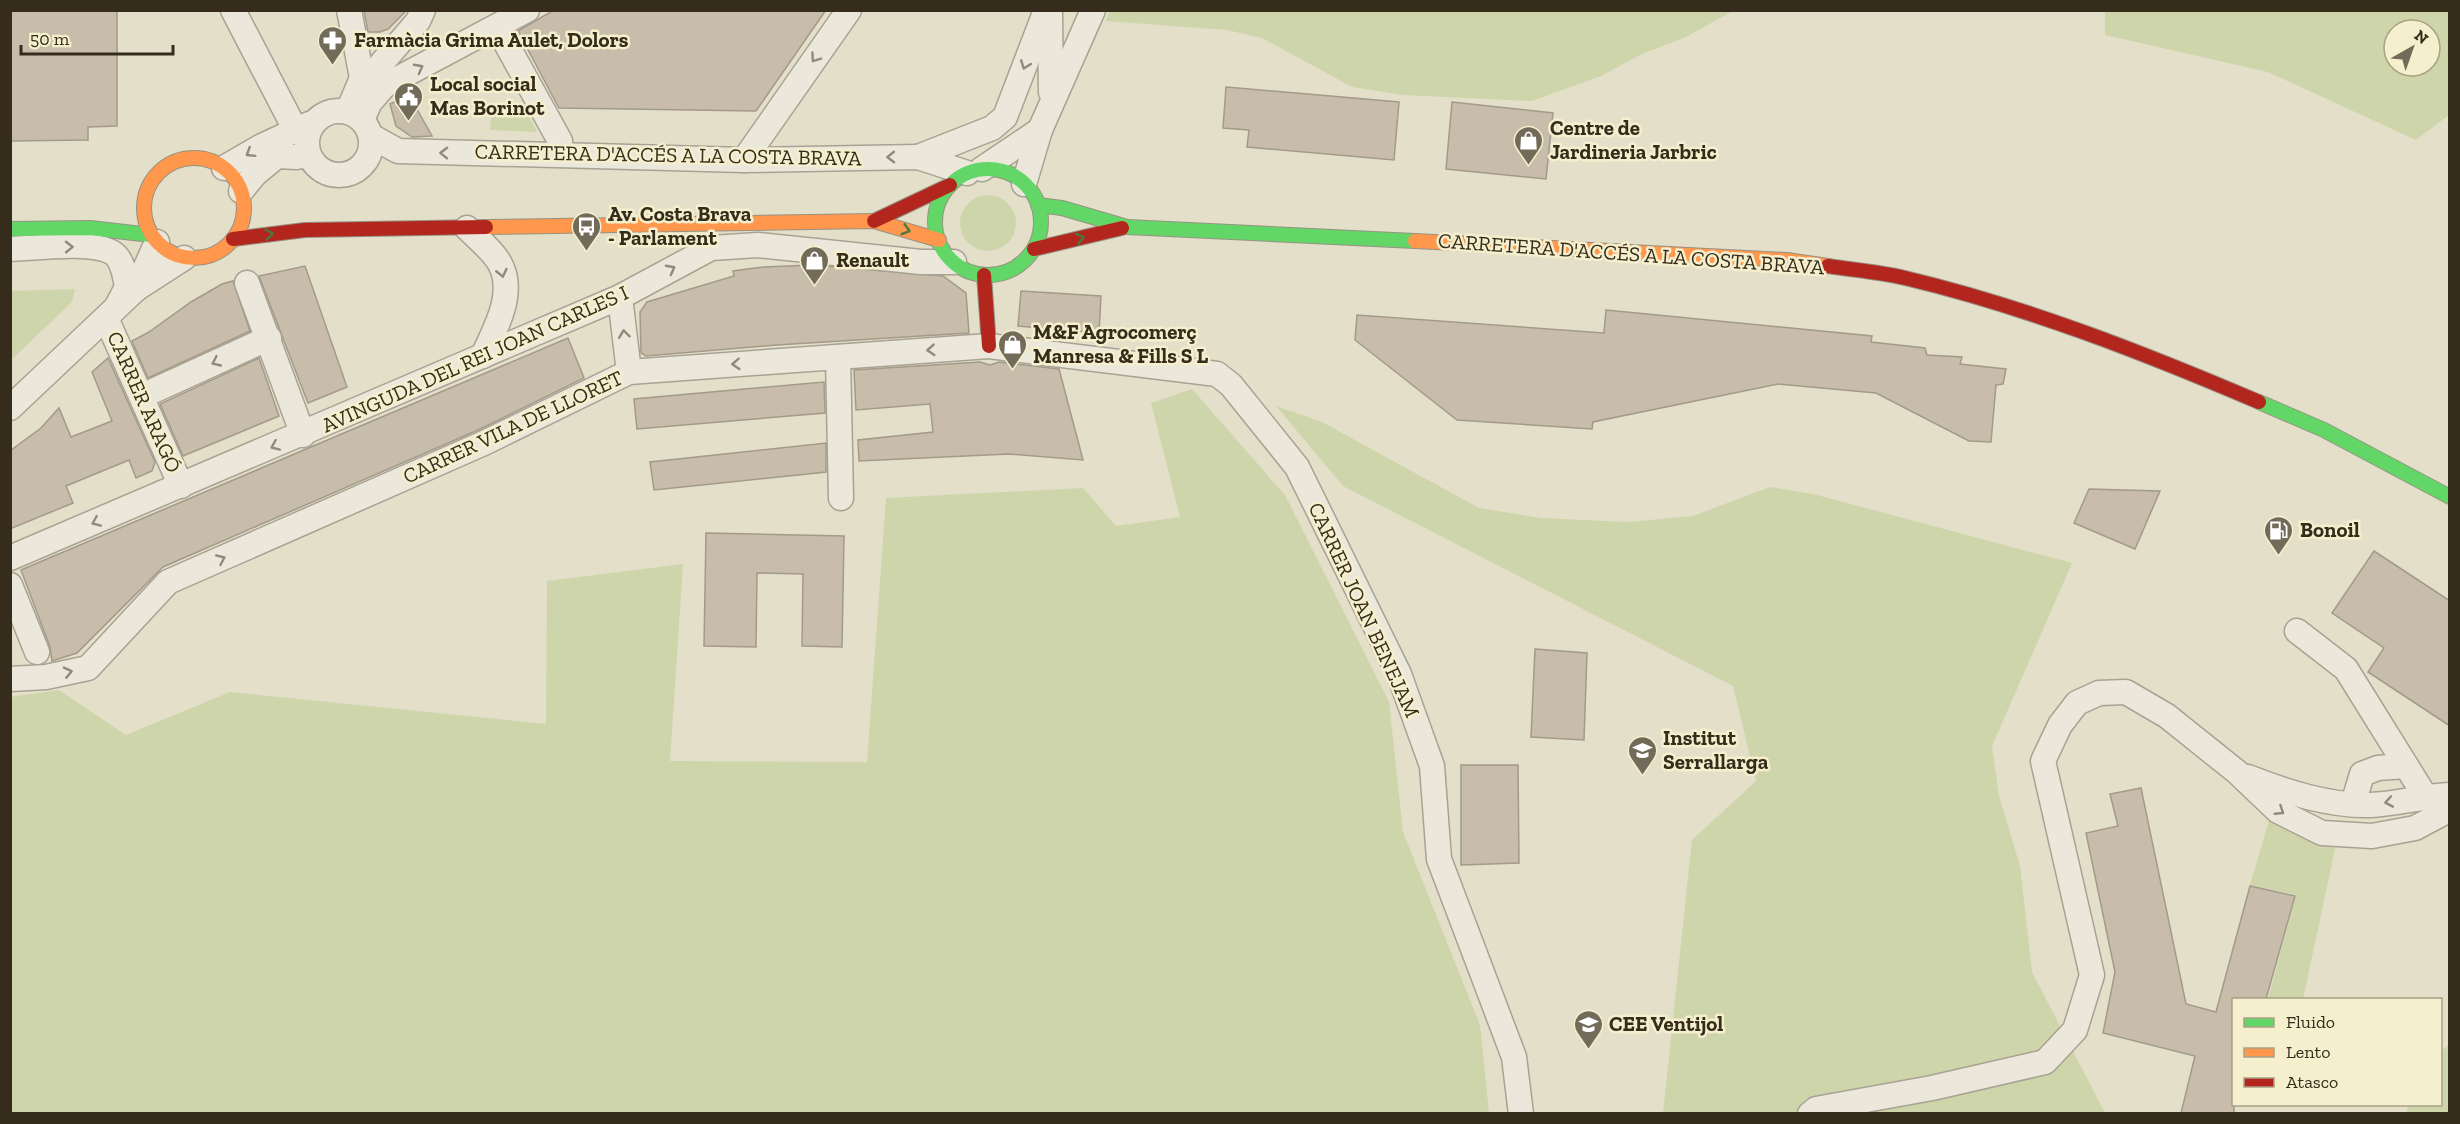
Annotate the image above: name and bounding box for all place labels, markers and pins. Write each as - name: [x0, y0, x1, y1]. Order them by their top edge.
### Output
- pharmacy icon: Farmàcia Grima Aulet, Dolors: [317, 24, 349, 66]
- place label: Farmàcia Grima Aulet, Dolors: [354, 27, 629, 52]
- place label: Local social Mas Borinot: [430, 71, 545, 120]
- public building icon: Local social Mas Borinot: [393, 80, 425, 122]
- place label: Centre de Jardineria Jarbric: [1550, 115, 1717, 164]
- shop icon: Centre de Jardineria Jarbric: [1513, 124, 1545, 166]
- place label: Av. Costa Brava - Parlament: [608, 201, 752, 250]
- bus stop icon: Av. Costa Brava - Parlament: [571, 210, 603, 252]
- shop icon: Renault: [799, 244, 831, 286]
- place label: Renault: [836, 247, 910, 272]
- place label: M&F Agrocomerç Manresa & Fills S L: [1033, 319, 1208, 368]
- shop icon: M&F Agrocomerç Manresa & Fills S L: [996, 328, 1028, 370]
- fuel station icon: Bonoil: [2263, 514, 2295, 556]
- place label: Bonoil: [2300, 517, 2360, 542]
- place label: Institut Serrallarga: [1663, 725, 1769, 774]
- school or university icon: Institut Serrallarga: [1626, 734, 1658, 776]
- school or university icon: CEE Ventijol: [1572, 1008, 1604, 1050]
- place label: CEE Ventijol: [1609, 1011, 1723, 1036]

